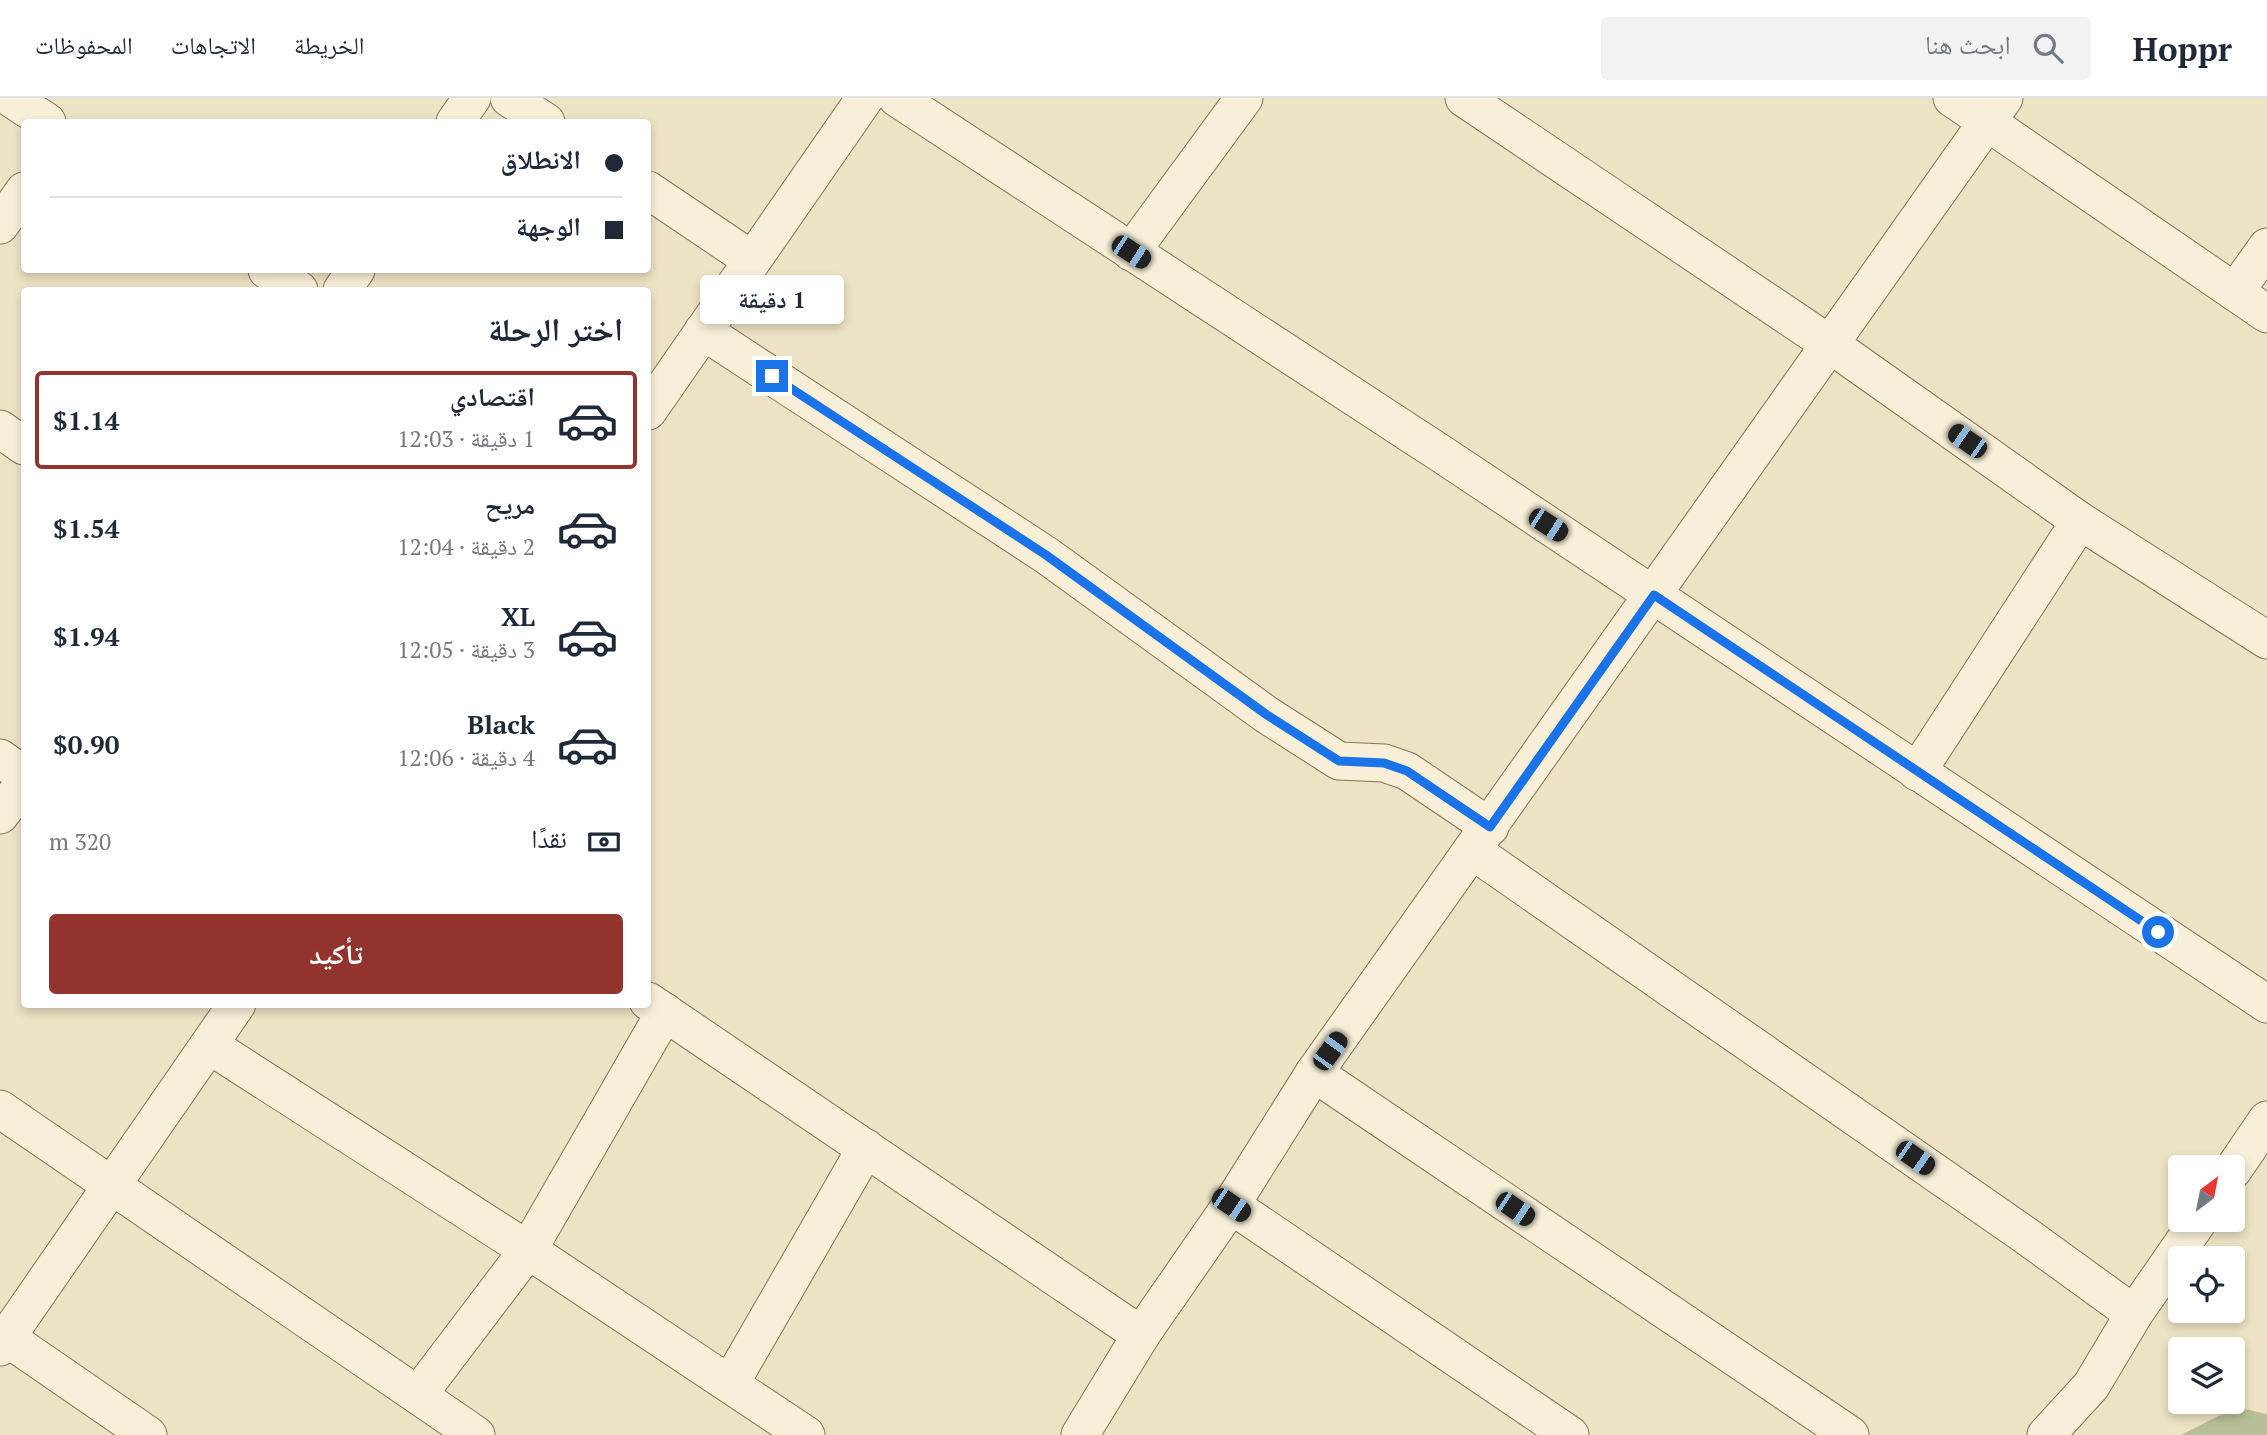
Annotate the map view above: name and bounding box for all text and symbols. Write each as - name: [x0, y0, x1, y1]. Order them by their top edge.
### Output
- search box: [1601, 17, 2091, 80]
- text: ابحث هنا: [1925, 27, 2011, 61]
- text: Hoppr: [2133, 27, 2232, 70]
- text: المحفوظات: [35, 29, 133, 61]
- text: الاتجاهات: [171, 29, 256, 61]
- text: الخريطة: [294, 29, 365, 61]
- icon: search: [2029, 29, 2067, 67]
- text: الانطلاق: [501, 142, 581, 176]
- text: الوجهة: [516, 209, 581, 243]
- car: [1108, 232, 1155, 272]
- callout: 1 دقيقة: [700, 274, 844, 324]
- text: 1 دقيقة: [738, 284, 806, 315]
- text: اختر الرحلة: [488, 308, 623, 350]
- route end: [756, 360, 788, 392]
- text: اقتصادي: [450, 379, 535, 413]
- icon: car: [556, 389, 619, 452]
- text: $1.14: [53, 403, 119, 437]
- car: [1944, 420, 1991, 462]
- text: 1 دقيقة · 12:03: [397, 423, 535, 454]
- text: مريح: [485, 487, 535, 521]
- icon: car: [556, 497, 619, 560]
- car: [1525, 505, 1572, 545]
- text: $1.54: [53, 511, 119, 545]
- text: 2 دقيقة · 12:04: [397, 531, 535, 562]
- text: XL: [501, 599, 535, 633]
- icon: car: [556, 605, 619, 668]
- text: $1.94: [53, 619, 119, 653]
- text: 3 دقيقة · 12:05: [397, 634, 535, 665]
- text: Black: [467, 707, 535, 741]
- icon: car: [556, 713, 619, 776]
- text: $0.90: [53, 727, 119, 761]
- text: 4 دقيقة · 12:06: [397, 742, 535, 773]
- text: نقدًا: [531, 821, 567, 855]
- icon: cash: [585, 823, 623, 861]
- text: 320 m: [49, 826, 111, 857]
- button: تأكيد: [49, 914, 623, 994]
- route start: [2142, 916, 2174, 948]
- car: [1310, 1028, 1351, 1074]
- car: [1892, 1137, 1939, 1179]
- north arrow: [2168, 1155, 2245, 1232]
- map controls: [2168, 1155, 2245, 1414]
- car: [1208, 1185, 1255, 1225]
- car: [1492, 1189, 1539, 1229]
- button: locate: [2168, 1246, 2245, 1323]
- button: layers: [2168, 1337, 2245, 1414]

